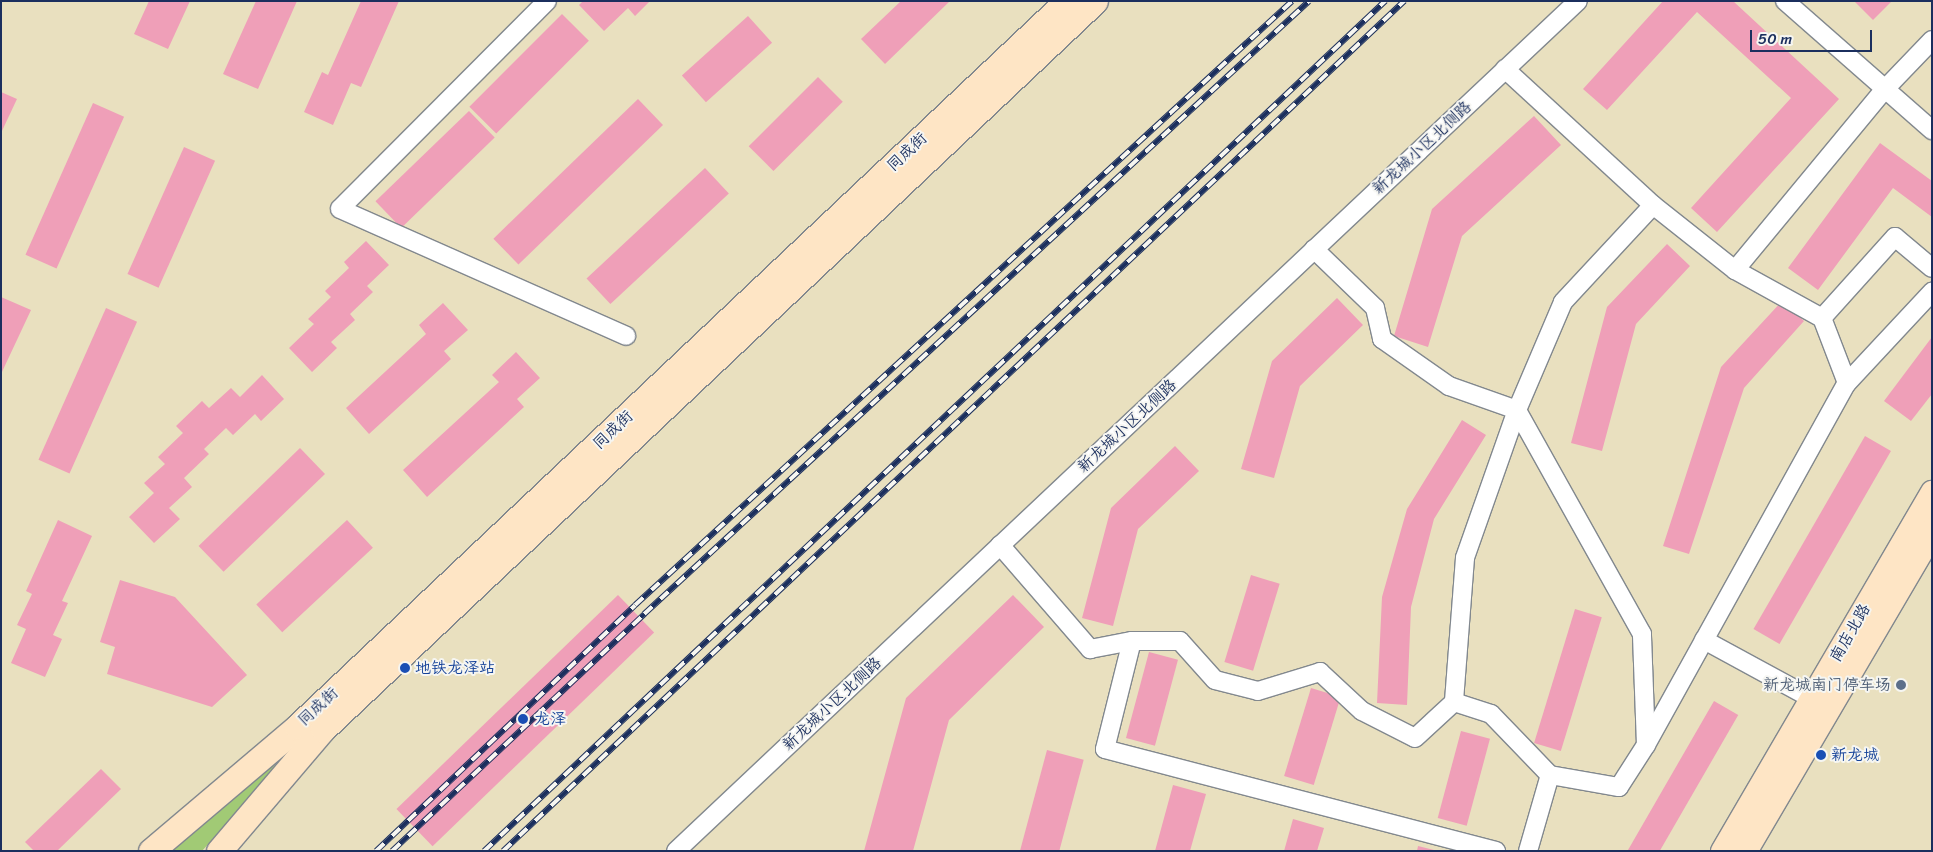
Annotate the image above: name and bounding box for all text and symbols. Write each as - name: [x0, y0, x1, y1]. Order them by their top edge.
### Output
- scale bar: [1753, 20, 1876, 52]
- text: 50 m: [1758, 26, 1792, 52]
- street label: 新龙城小区北侧路: [1369, 97, 1475, 199]
- street label: 同成街: [883, 129, 931, 175]
- street label: 新龙城小区北侧路: [1074, 375, 1180, 477]
- street label: 同成街: [589, 407, 637, 453]
- street label: 南店北路: [1826, 600, 1874, 666]
- street label: 新龙城小区北侧路: [779, 653, 885, 755]
- place label: 地铁龙泽站: [415, 658, 495, 678]
- marker: 地铁龙泽站: [399, 662, 411, 674]
- place label: 新龙城南门停车场: [1763, 675, 1891, 695]
- marker: 新龙城南门停车场: [1895, 679, 1907, 691]
- street label: 同成街: [294, 684, 342, 730]
- place label: 龙泽: [534, 709, 566, 729]
- marker: 龙泽: [516, 712, 530, 726]
- place label: 新龙城: [1831, 745, 1879, 765]
- marker: 新龙城: [1815, 749, 1827, 761]

